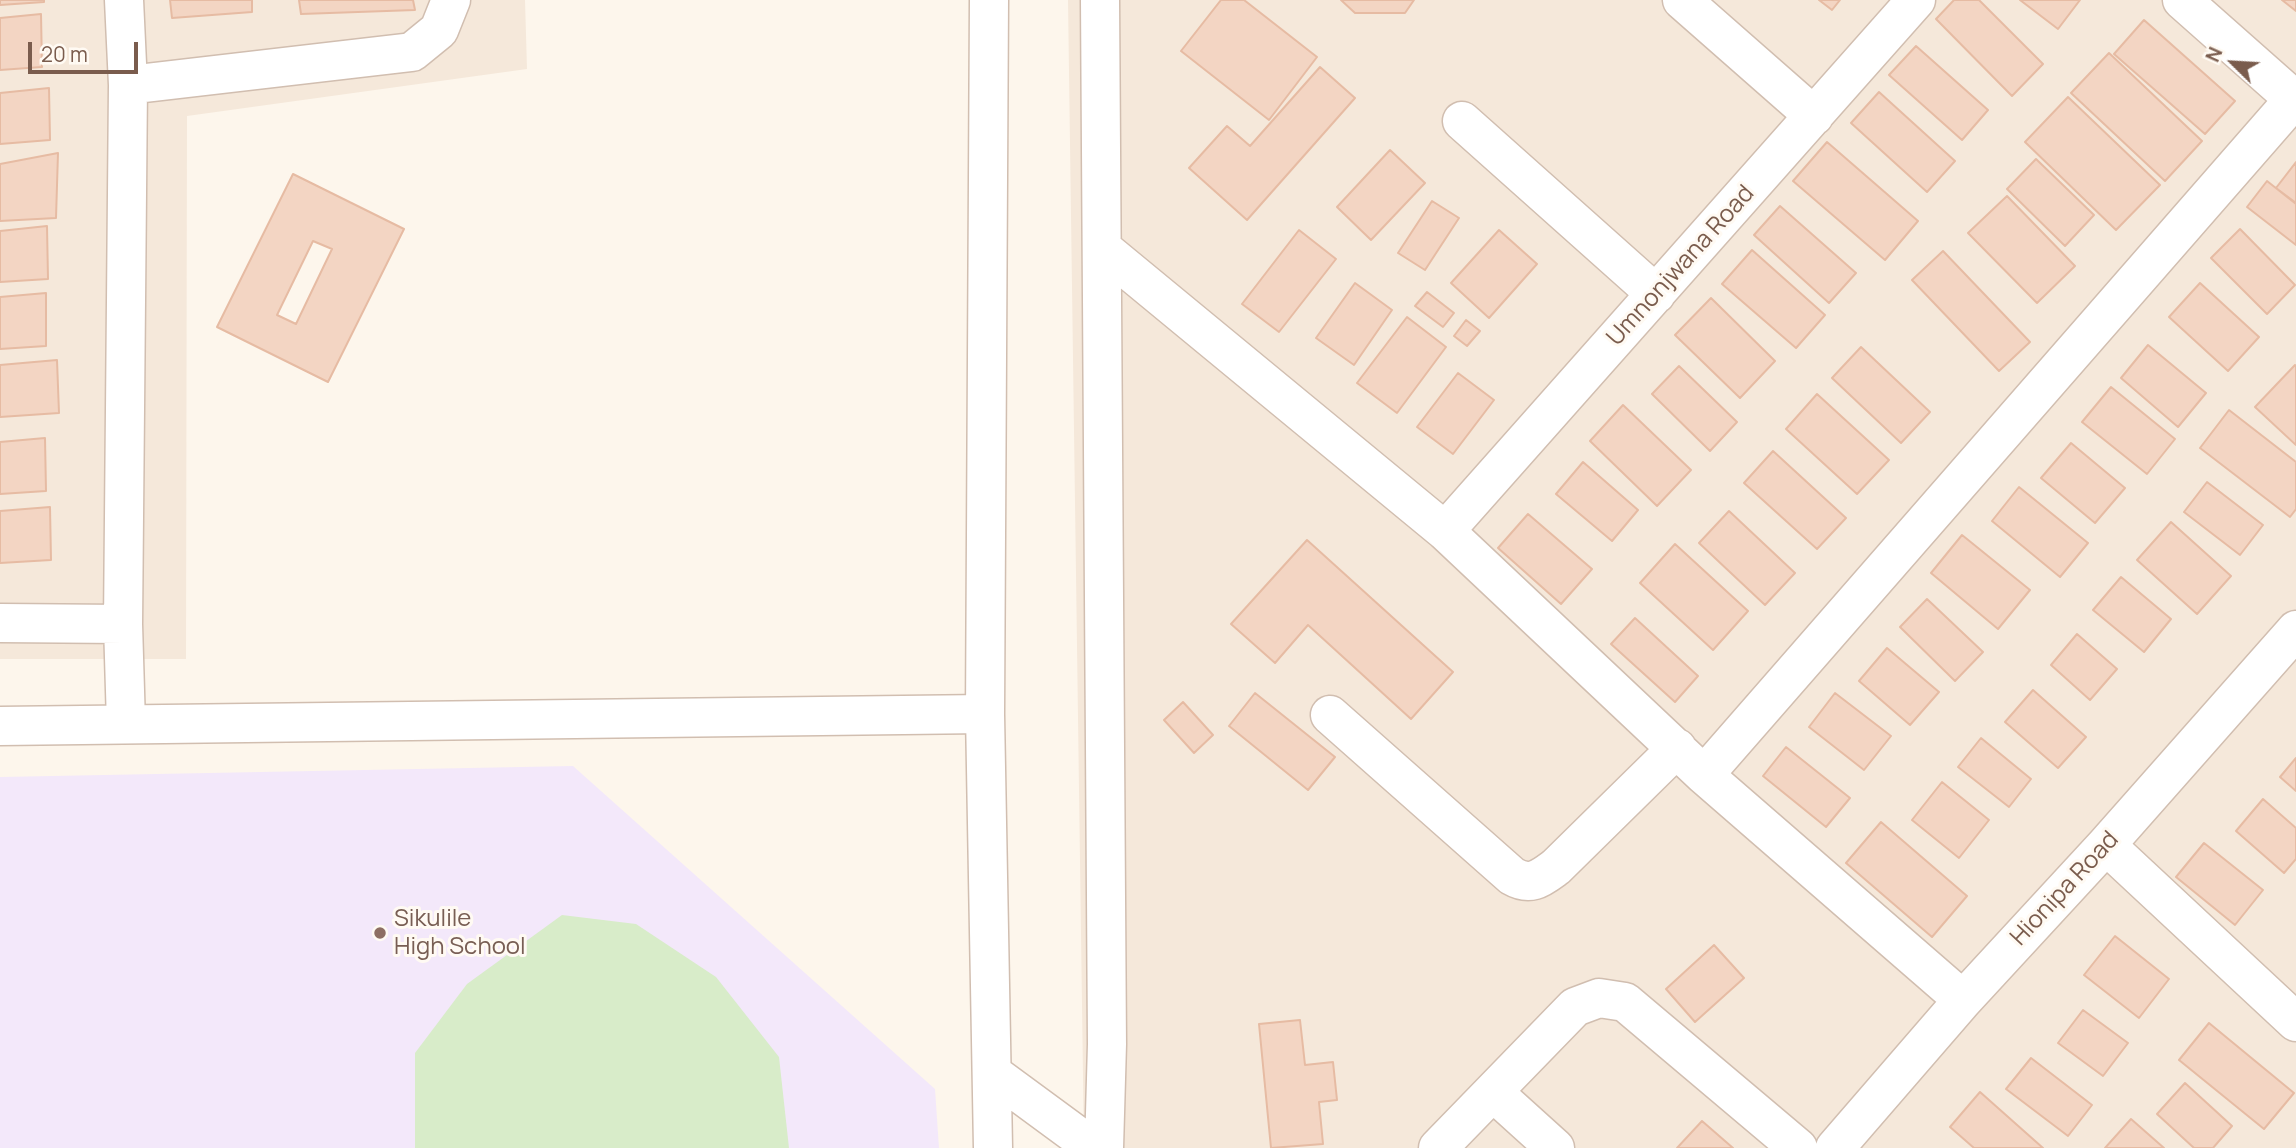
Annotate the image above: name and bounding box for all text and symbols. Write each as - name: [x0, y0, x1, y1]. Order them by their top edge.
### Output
- scale bar: [32, 28, 142, 72]
- north arrow: [2198, 28, 2268, 98]
- text: 20 m: [41, 40, 88, 68]
- text: N: [2199, 43, 2228, 66]
- street label: Umnonjwana Road: [1601, 180, 1761, 352]
- street label: Hionipa Road: [2005, 826, 2125, 952]
- place label: Sikulile High School: [394, 905, 526, 961]
- marker: Sikulile High School: [372, 925, 388, 941]

